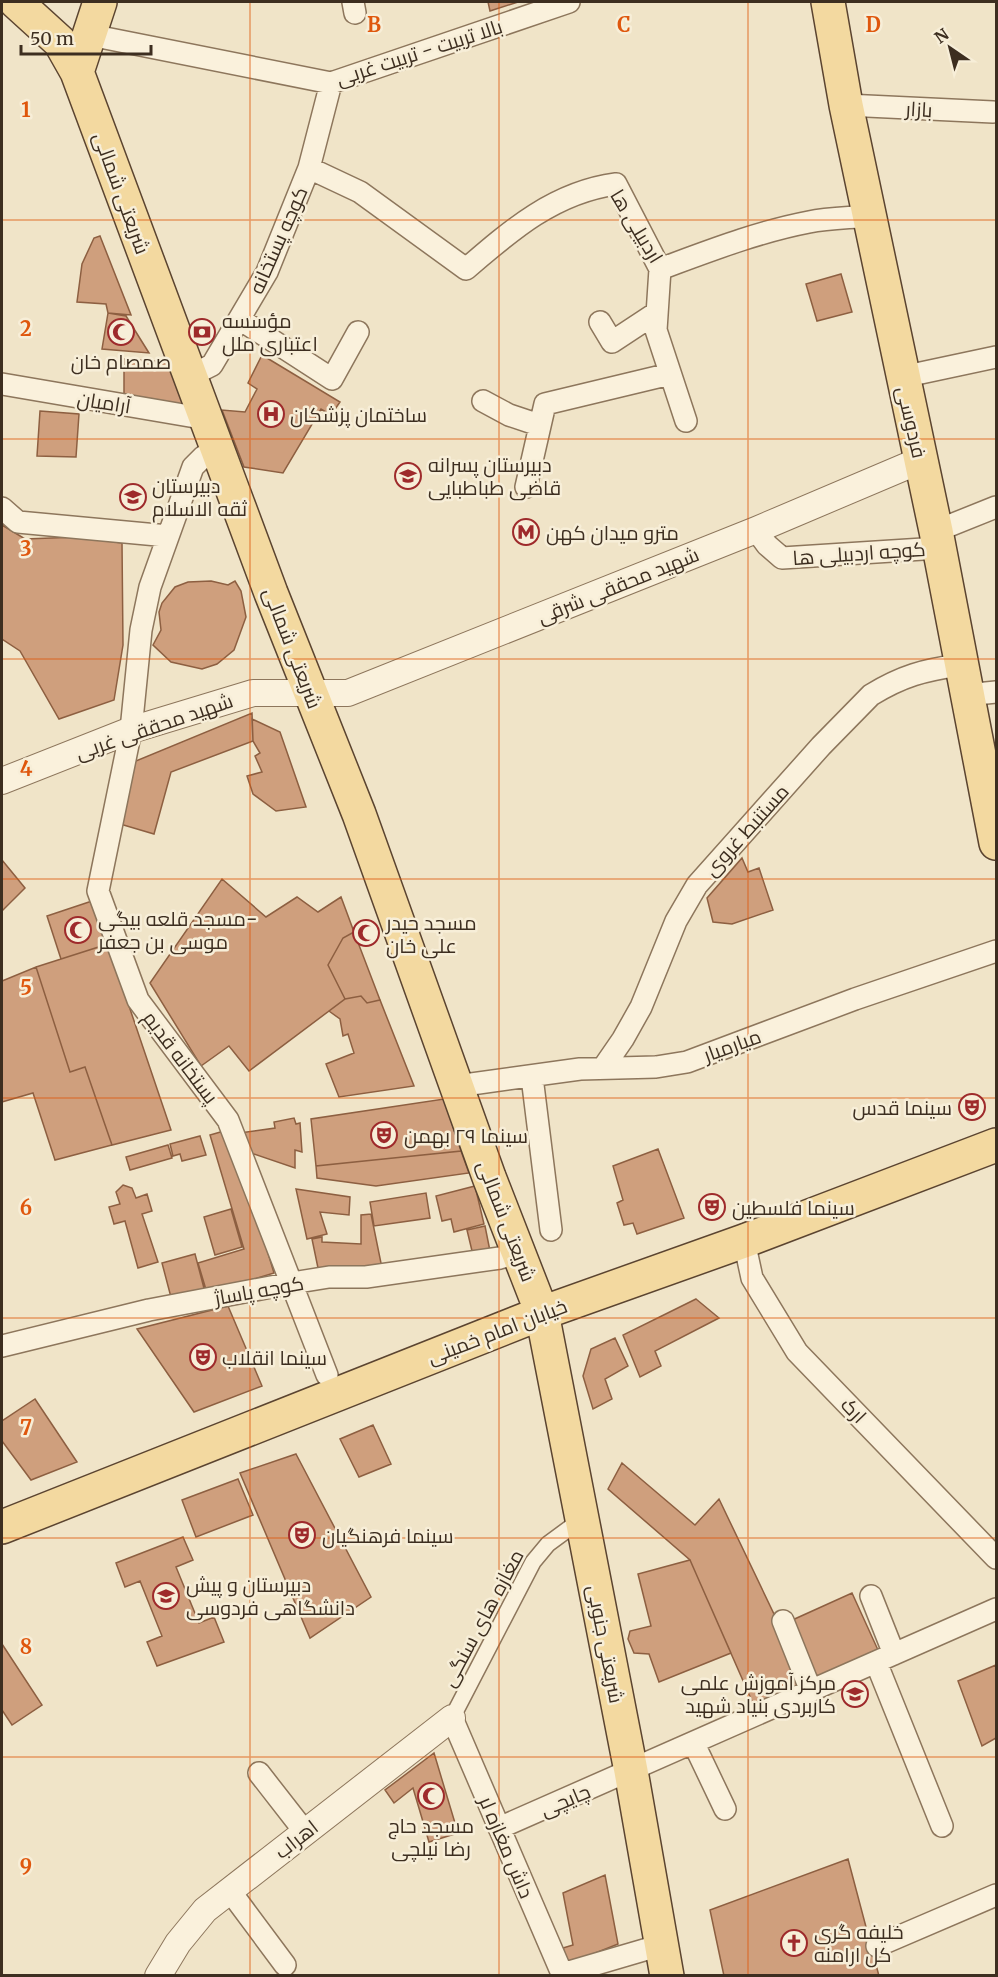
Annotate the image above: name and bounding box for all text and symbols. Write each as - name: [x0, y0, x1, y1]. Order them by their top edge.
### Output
- text: B: [367, 12, 381, 37]
- text: C: [617, 12, 631, 37]
- text: D: [865, 12, 881, 37]
- street label: بالا تربیت - تربیت غربی: [333, 13, 506, 92]
- scale bar: [21, 18, 152, 56]
- north arrow: [920, 18, 980, 78]
- text: N: [930, 24, 953, 48]
- text: 50 m: [30, 27, 74, 50]
- street label: بازار: [904, 96, 933, 122]
- text: 1: [21, 97, 31, 122]
- street label: شریعتی شمالی: [87, 129, 156, 258]
- street label: کوچه پستخانه: [243, 183, 314, 298]
- street label: اردبیلی ها: [604, 184, 669, 268]
- place label: مؤسسه اعتباری ملل: [222, 308, 318, 357]
- text: 2: [20, 316, 32, 341]
- mosque icon: صمصام خان: [106, 317, 136, 347]
- bank icon: مؤسسه اعتباری ملل: [187, 317, 217, 347]
- place label: صمصام خان: [71, 349, 171, 376]
- street label: فردوسی: [891, 384, 932, 461]
- street label: آرامیان: [75, 385, 133, 420]
- hospital icon: ساختمان پزشکان: [256, 399, 286, 429]
- place label: ساختمان پزشکان: [290, 402, 427, 428]
- place label: دبیرستان پسرانه قاضی طباطبایی: [428, 452, 561, 501]
- school or university icon: دبیرستان پسرانه قاضی طباطبایی: [393, 461, 423, 491]
- place label: دبیرستان ثقه الاسلام: [152, 473, 248, 523]
- school or university icon: دبیرستان ثقه الاسلام: [118, 482, 148, 512]
- metro station icon: مترو میدان کهن: [511, 517, 541, 547]
- place label: مترو میدان کهن: [546, 520, 679, 546]
- text: 3: [20, 536, 32, 561]
- street label: کوچه اردبیلی ها: [792, 536, 926, 571]
- street label: شهید محققی شرقی: [534, 541, 703, 630]
- street label: شریعتی شمالی: [258, 584, 328, 712]
- street label: شهید محققی غربی: [72, 687, 236, 766]
- text: 4: [20, 756, 33, 781]
- street label: مستنبط غروی: [698, 779, 795, 882]
- place label: مسجد قلعه بیگی- موسی بن جعفر: [97, 906, 258, 955]
- place label: مسجد حیدر علی خان: [385, 910, 476, 959]
- mosque icon: مسجد قلعه بیگی- موسی بن جعفر: [63, 915, 93, 945]
- mosque icon: مسجد حیدر علی خان: [351, 918, 381, 948]
- text: 5: [20, 975, 32, 1000]
- street label: پستخانه قدیم: [137, 1006, 224, 1110]
- street label: میارمیار: [699, 1023, 764, 1067]
- theatre icon: سینما قدس: [957, 1092, 987, 1122]
- place label: سینما قدس: [853, 1095, 952, 1121]
- theatre icon: سینما ۲۹ بهمن: [369, 1120, 399, 1150]
- place label: سینما ۲۹ بهمن: [404, 1123, 528, 1149]
- street label: شریعتی شمالی: [472, 1157, 542, 1285]
- theatre icon: سینما فلسطین: [697, 1192, 727, 1222]
- text: 6: [20, 1195, 32, 1220]
- place label: سینما فلسطین: [732, 1195, 855, 1221]
- street label: کوچه پاساژ: [211, 1270, 306, 1311]
- street label: خیابان امام خمینی: [424, 1293, 571, 1371]
- theatre icon: سینما انقلاب: [188, 1342, 218, 1372]
- place label: سینما انقلاب: [222, 1345, 327, 1370]
- street label: ارک: [836, 1392, 872, 1428]
- text: 7: [20, 1415, 32, 1440]
- theatre icon: سینما فرهنگیان: [287, 1520, 317, 1550]
- place label: سینما فرهنگیان: [322, 1523, 454, 1549]
- street label: مغازه های سنگی: [435, 1545, 530, 1691]
- place label: دبیرستان و پیش دانشگاهی فردوسی: [186, 1572, 355, 1621]
- school or university icon: دبیرستان و پیش دانشگاهی فردوسی: [151, 1581, 181, 1611]
- street label: شریعتی جنوبی: [581, 1583, 630, 1706]
- text: 8: [20, 1634, 32, 1659]
- place label: مرکز آموزش علمی کاربردی بنیاد شهید: [681, 1670, 836, 1719]
- school or university icon: مرکز آموزش علمی کاربردی بنیاد شهید: [840, 1679, 870, 1709]
- street label: چایچی: [536, 1778, 594, 1823]
- mosque icon: مسجد حاج رضا نیلچی: [416, 1781, 446, 1811]
- street label: داش مغازه لر: [473, 1791, 540, 1902]
- place label: مسجد حاج رضا نیلچی: [388, 1813, 474, 1862]
- street label: اهراب: [269, 1814, 323, 1864]
- text: 9: [20, 1854, 32, 1879]
- place label: خلیفه گری کل ارامنه: [814, 1919, 904, 1968]
- church icon: خلیفه گری کل ارامنه: [779, 1928, 809, 1958]

